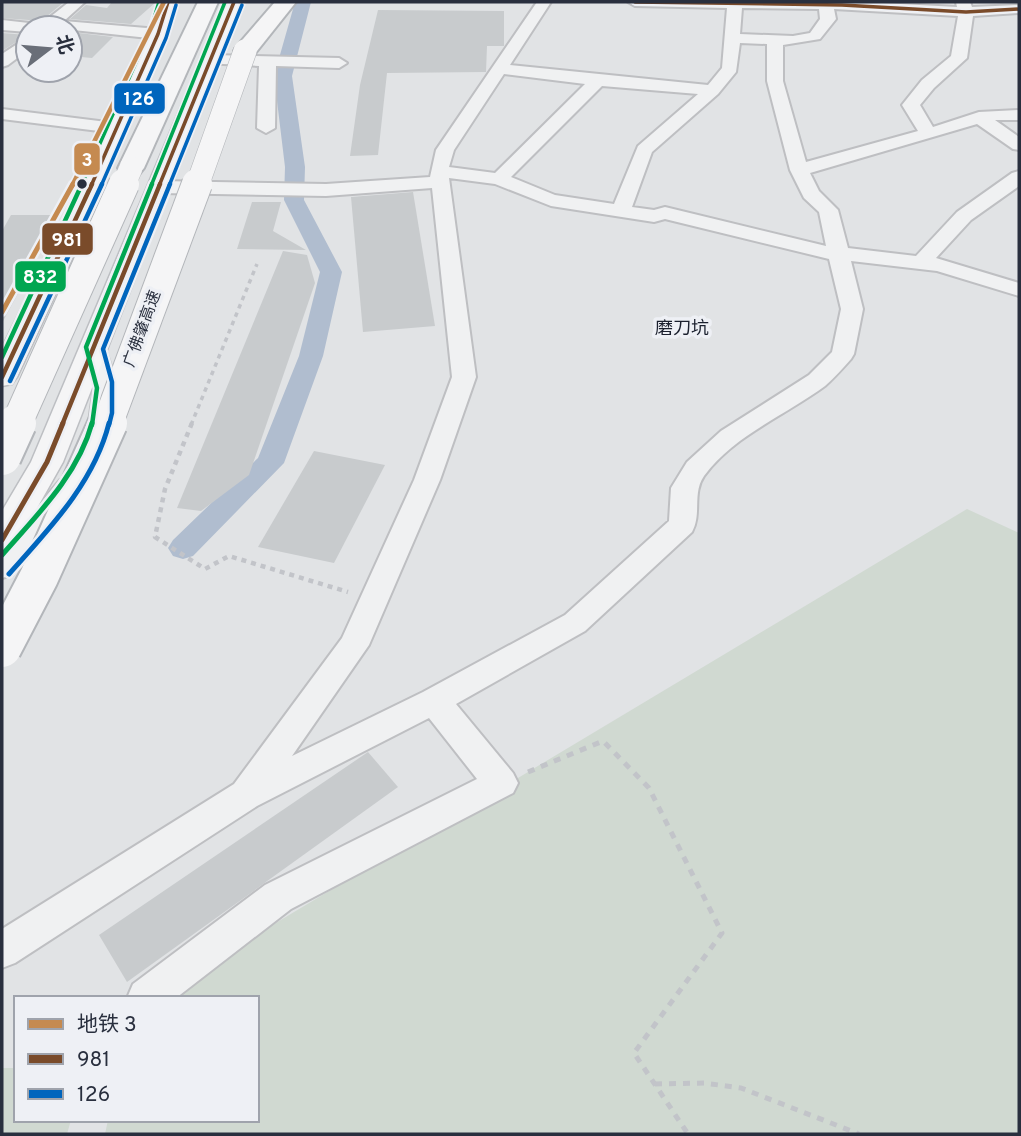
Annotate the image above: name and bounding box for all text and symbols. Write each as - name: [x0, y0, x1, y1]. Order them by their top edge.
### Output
- north arrow: [14, 14, 84, 84]
- text: 北: [49, 32, 78, 57]
- line badge: 126: [113, 82, 166, 115]
- text: 126: [124, 88, 154, 112]
- line badge: 3: [73, 142, 101, 176]
- text: 3: [81, 149, 93, 173]
- unlabelled marker: [75, 177, 89, 191]
- line badge: 981: [41, 222, 94, 256]
- text: 981: [51, 229, 83, 253]
- line badge: 832: [14, 260, 67, 293]
- text: 832: [23, 266, 57, 290]
- street label: 广佛肇高速: [120, 288, 166, 370]
- district label: 磨刀坑: [655, 318, 709, 341]
- legend: [14, 996, 259, 1122]
- text: 地铁 3: [77, 1012, 137, 1039]
- text: 981: [77, 1047, 110, 1074]
- text: 126: [77, 1082, 110, 1109]

